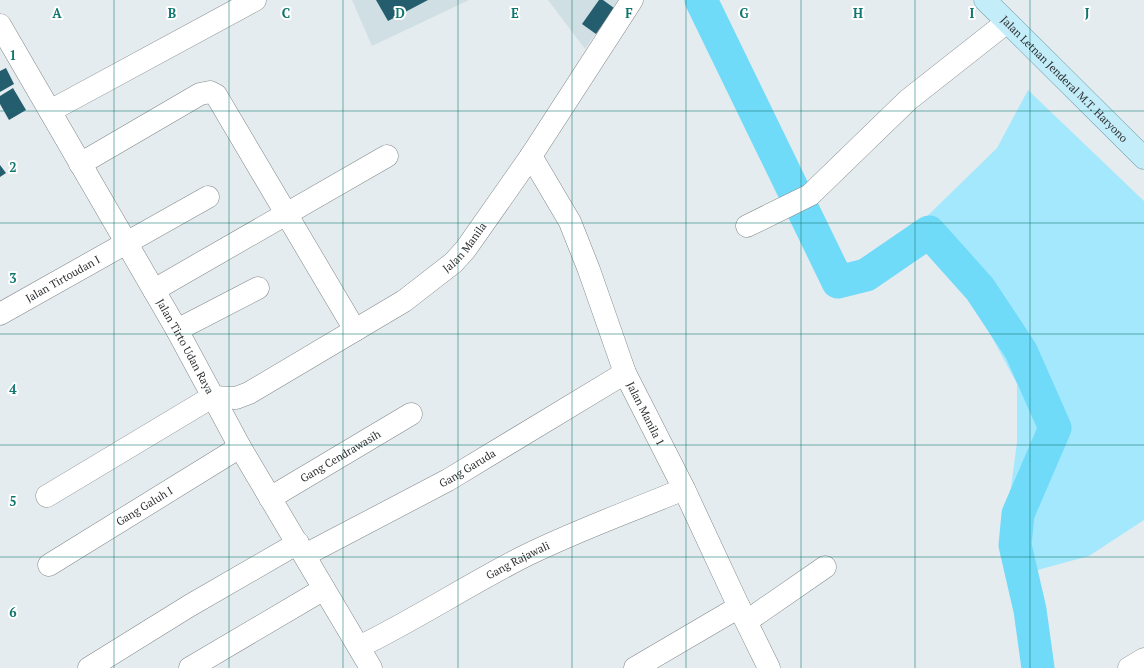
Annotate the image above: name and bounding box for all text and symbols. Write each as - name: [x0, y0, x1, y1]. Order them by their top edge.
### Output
- text: A: [52, 4, 62, 22]
- text: B: [168, 4, 176, 22]
- text: C: [282, 4, 290, 22]
- text: D: [395, 4, 405, 22]
- text: E: [511, 4, 519, 22]
- text: F: [625, 4, 633, 22]
- text: G: [739, 4, 749, 22]
- text: H: [853, 4, 863, 22]
- text: I: [970, 4, 975, 22]
- street label: Jalan Letnan Jenderal M.T. Haryono: [998, 13, 1130, 145]
- text: 1: [9, 46, 17, 64]
- text: 2: [9, 158, 17, 176]
- street label: Jalan Manila: [440, 219, 490, 275]
- street label: Jalan Tirtoudan I: [23, 252, 103, 305]
- text: 3: [9, 269, 17, 287]
- street label: Jalan Tirto Udan Raya: [153, 296, 217, 397]
- street label: Jalan Manila 1: [624, 379, 668, 448]
- text: 4: [9, 380, 17, 398]
- street label: Gang Cendrawasih: [298, 426, 384, 485]
- street label: Gang Garuda: [437, 446, 498, 490]
- street label: Gang Galuh I: [113, 483, 175, 529]
- text: 5: [9, 492, 17, 510]
- street label: Gang Rajawali: [484, 538, 552, 582]
- text: 6: [9, 603, 17, 621]

